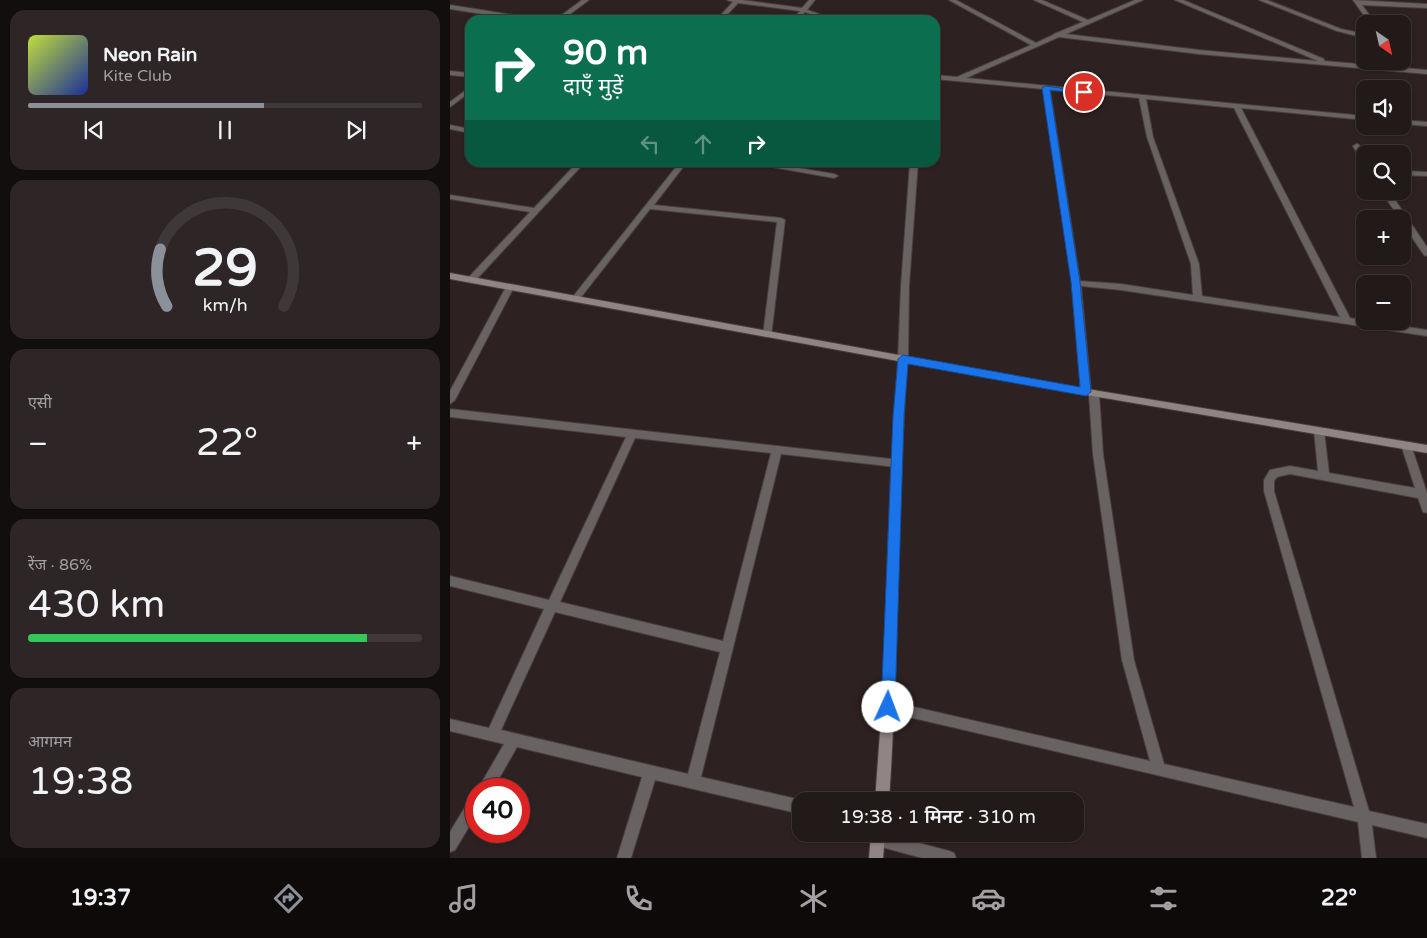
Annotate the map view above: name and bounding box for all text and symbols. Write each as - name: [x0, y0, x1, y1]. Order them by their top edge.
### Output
- north arrow: [1356, 15, 1411, 70]
- map controls: [1356, 15, 1411, 330]
- text: 90 m: [563, 32, 648, 74]
- icon: right: [480, 35, 545, 100]
- text: Neon Rain: [103, 44, 197, 66]
- text: Kite Club: [103, 66, 172, 86]
- pin: [1063, 71, 1105, 113]
- text: दाएँ मुड़ें: [563, 74, 623, 100]
- icon: arrive: [1070, 78, 1098, 106]
- button: sound: [1356, 80, 1411, 135]
- icon: previous: [80, 116, 108, 144]
- icon: pause: [211, 116, 239, 144]
- icon: next: [342, 116, 370, 144]
- icon: left: [636, 130, 664, 158]
- icon: ahead: [689, 130, 717, 158]
- icon: right: [742, 130, 770, 158]
- button: search: [1356, 145, 1411, 200]
- button: +: [1356, 210, 1411, 265]
- text: 29: [192, 237, 258, 300]
- button: −: [1356, 275, 1411, 330]
- text: km/h: [203, 295, 247, 316]
- text: एसी: [28, 393, 52, 413]
- text: 22°: [196, 420, 258, 466]
- text: −: [28, 427, 48, 461]
- text: +: [406, 427, 422, 461]
- text: रेंज · 86%: [28, 555, 92, 575]
- text: 430 km: [28, 582, 165, 628]
- position arrow: [861, 680, 913, 732]
- text: आगमन: [28, 732, 72, 752]
- text: 19:38: [28, 759, 133, 805]
- speed limit sign: 40: [465, 778, 530, 843]
- text: 19:38 · 1 मिनट · 310 m: [840, 806, 1036, 828]
- icon: directions: [271, 881, 306, 916]
- icon: music: [446, 881, 481, 916]
- icon: phone: [621, 881, 656, 916]
- icon: climate: [796, 881, 831, 916]
- icon: car: [971, 881, 1006, 916]
- icon: filters: [1146, 881, 1181, 916]
- text: 19:37: [70, 885, 131, 911]
- text: 22°: [1321, 885, 1357, 911]

